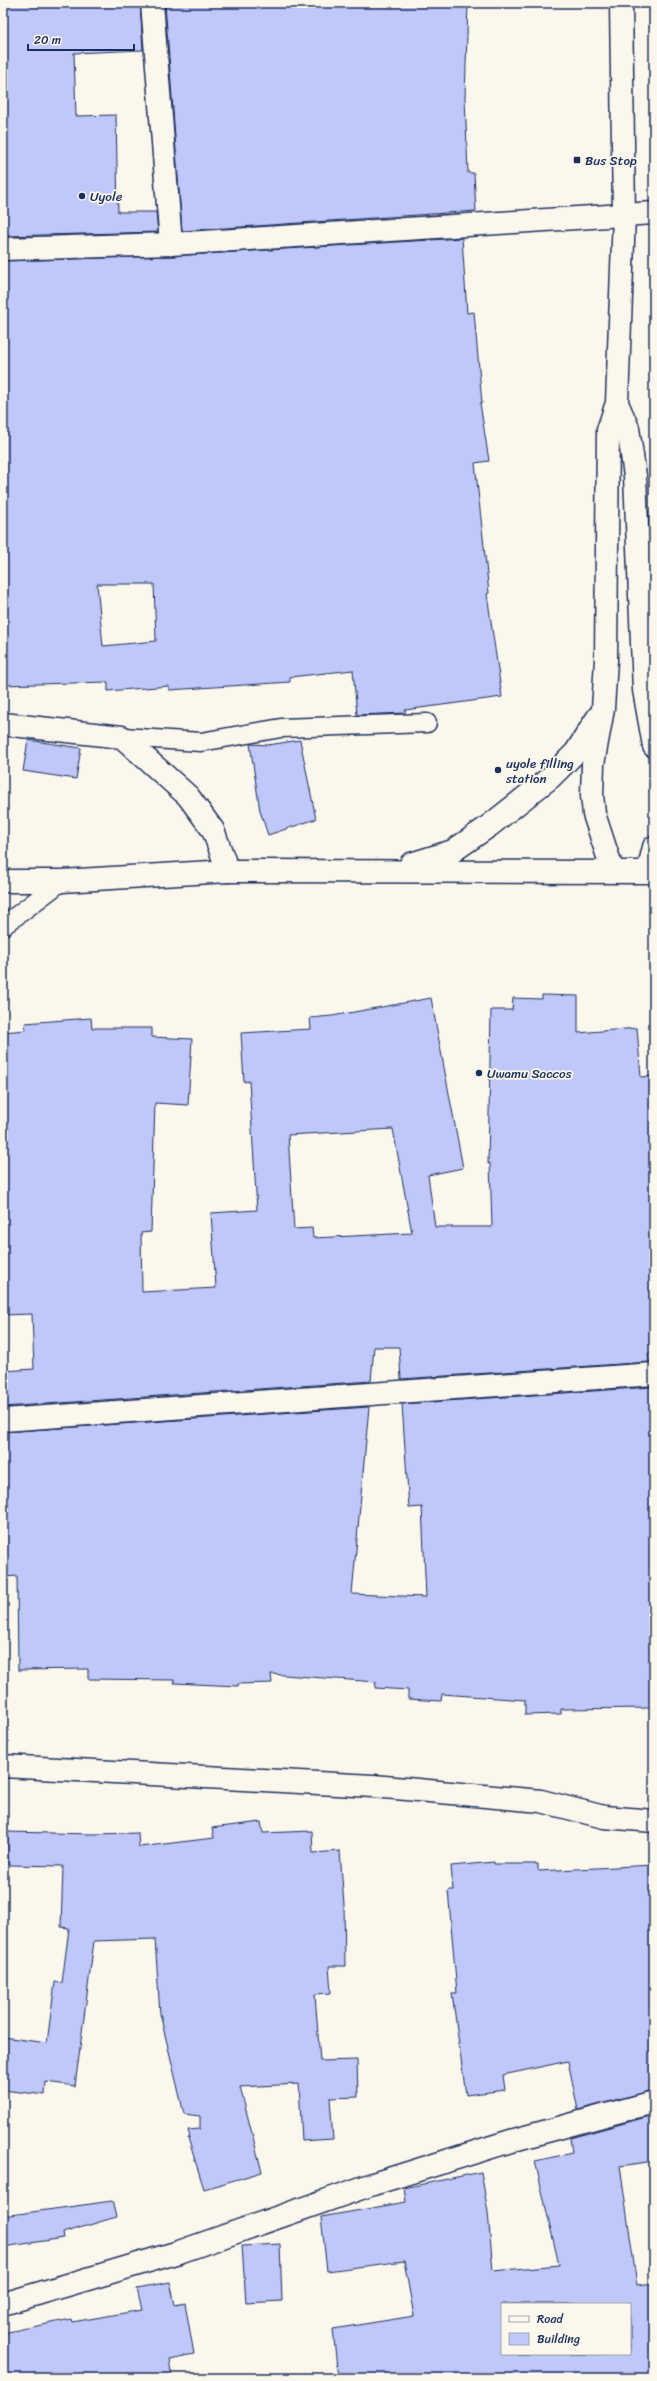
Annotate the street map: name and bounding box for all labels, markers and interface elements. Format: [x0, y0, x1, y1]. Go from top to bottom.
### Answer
scale bar [28, 26, 134, 52]
text: 20 m [34, 29, 61, 51]
place label: Bus Stop [585, 149, 637, 172]
marker: Bus Stop [572, 155, 582, 165]
place label: Uyole [90, 185, 123, 208]
marker: Uyole [77, 191, 87, 201]
place label: uyole filling station [505, 752, 574, 790]
marker: uyole filling station [493, 765, 503, 775]
place label: Uwamu Saccos [487, 1062, 572, 1085]
marker: Uwamu Saccos [474, 1068, 484, 1078]
legend [501, 2303, 631, 2355]
text: Road [537, 2308, 564, 2330]
text: Building [537, 2328, 580, 2350]

